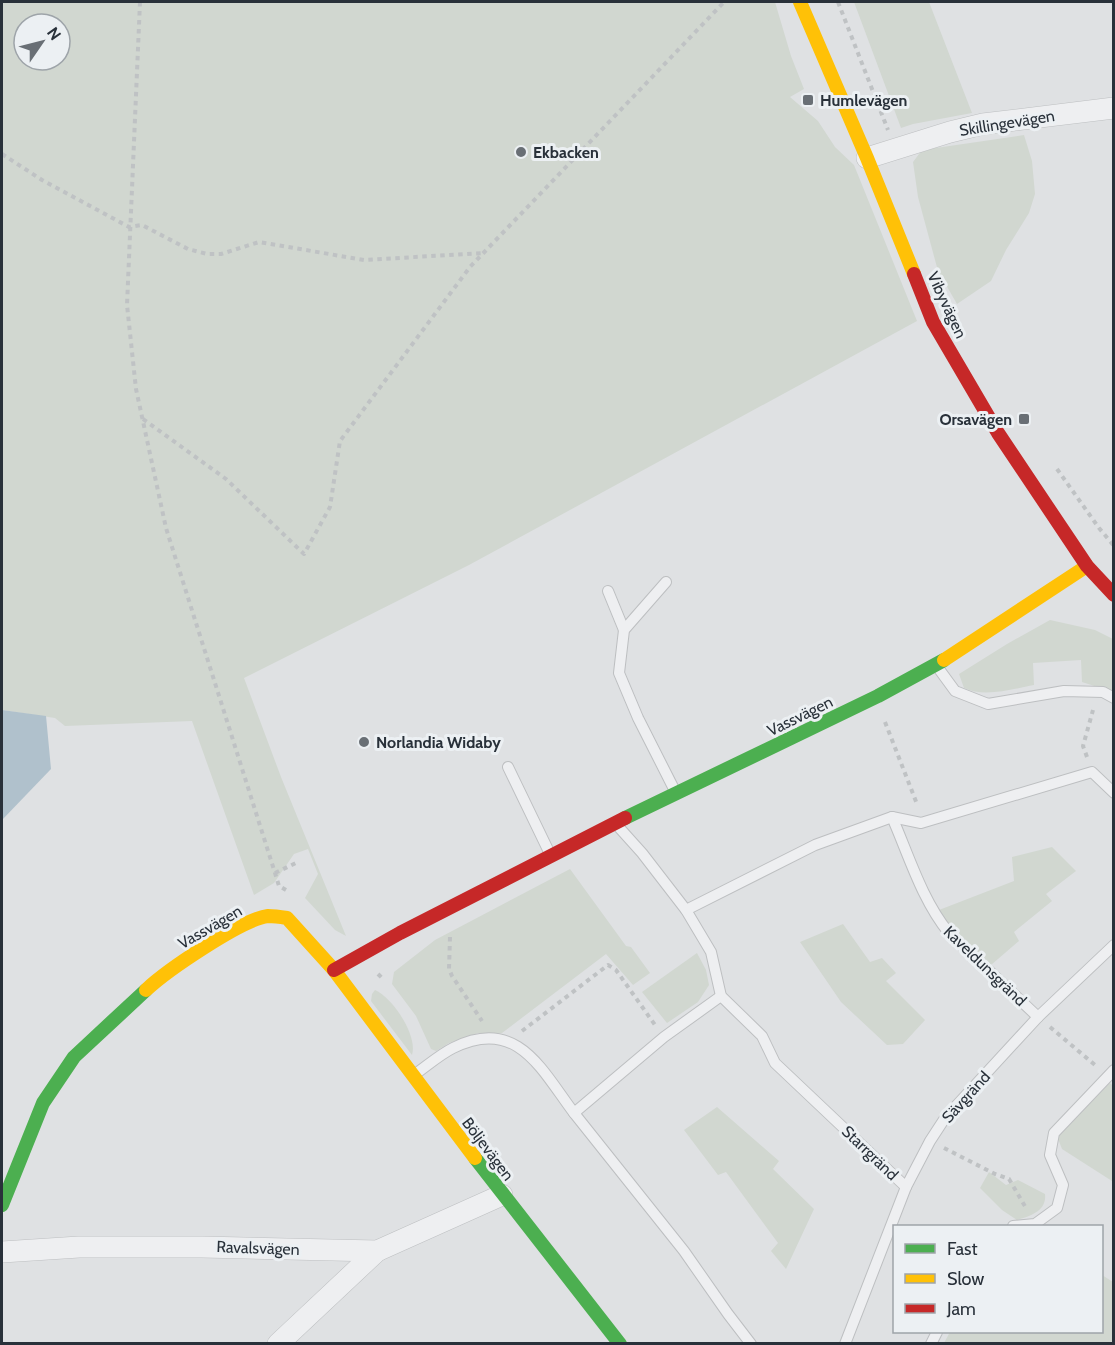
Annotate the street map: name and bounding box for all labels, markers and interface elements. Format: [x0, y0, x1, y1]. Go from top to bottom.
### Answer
north arrow [12, 12, 72, 72]
text: N [43, 24, 65, 44]
place label: Humlevägen [820, 91, 907, 110]
marker: Humlevägen [801, 93, 815, 107]
street label: Skillingevägen [958, 106, 1056, 140]
place label: Ekbacken [533, 143, 599, 162]
marker: Ekbacken [514, 145, 528, 159]
street label: Vibyvägen [923, 269, 971, 341]
place label: Orsavägen [939, 410, 1012, 429]
marker: Orsavägen [1017, 412, 1031, 426]
street label: Vassvägen [764, 692, 836, 740]
place label: Norlandia Widaby [376, 733, 501, 752]
marker: Norlandia Widaby [357, 735, 371, 749]
street label: Vassvägen [175, 901, 245, 953]
street label: Kaveldunsgränd [940, 922, 1030, 1010]
street label: Sävgränd [938, 1067, 994, 1127]
street label: Böljevägen [458, 1114, 518, 1184]
street label: Starrgränd [838, 1122, 902, 1184]
legend [893, 1225, 1103, 1333]
street label: Ravalsvägen [216, 1237, 300, 1259]
text: Fast [947, 1238, 978, 1260]
text: Slow [947, 1268, 984, 1290]
text: Jam [946, 1298, 976, 1320]

